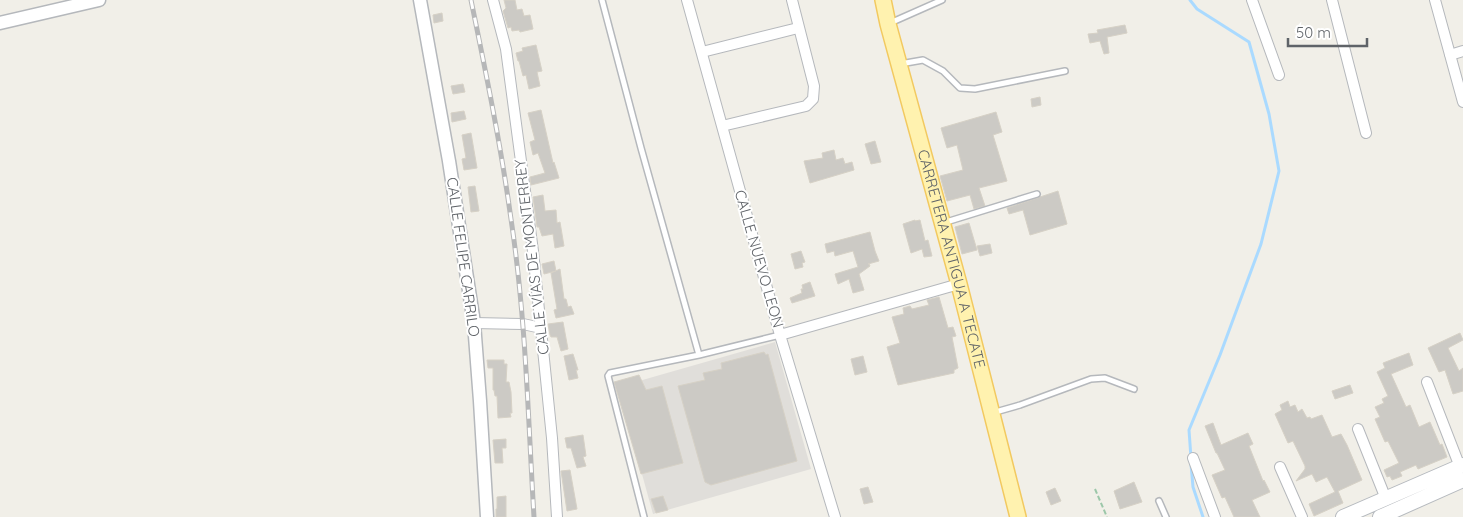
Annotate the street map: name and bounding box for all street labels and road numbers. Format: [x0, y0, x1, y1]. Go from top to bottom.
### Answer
street label: CARRETERA ANTIGUA A TECATE [914, 147, 990, 370]
street label: CALLE VÍAS DE MONTERREY [510, 158, 553, 356]
street label: CALLE FELIPE CARRILO [443, 176, 484, 338]
street label: CALLE NUEVO LEON [731, 188, 788, 330]

